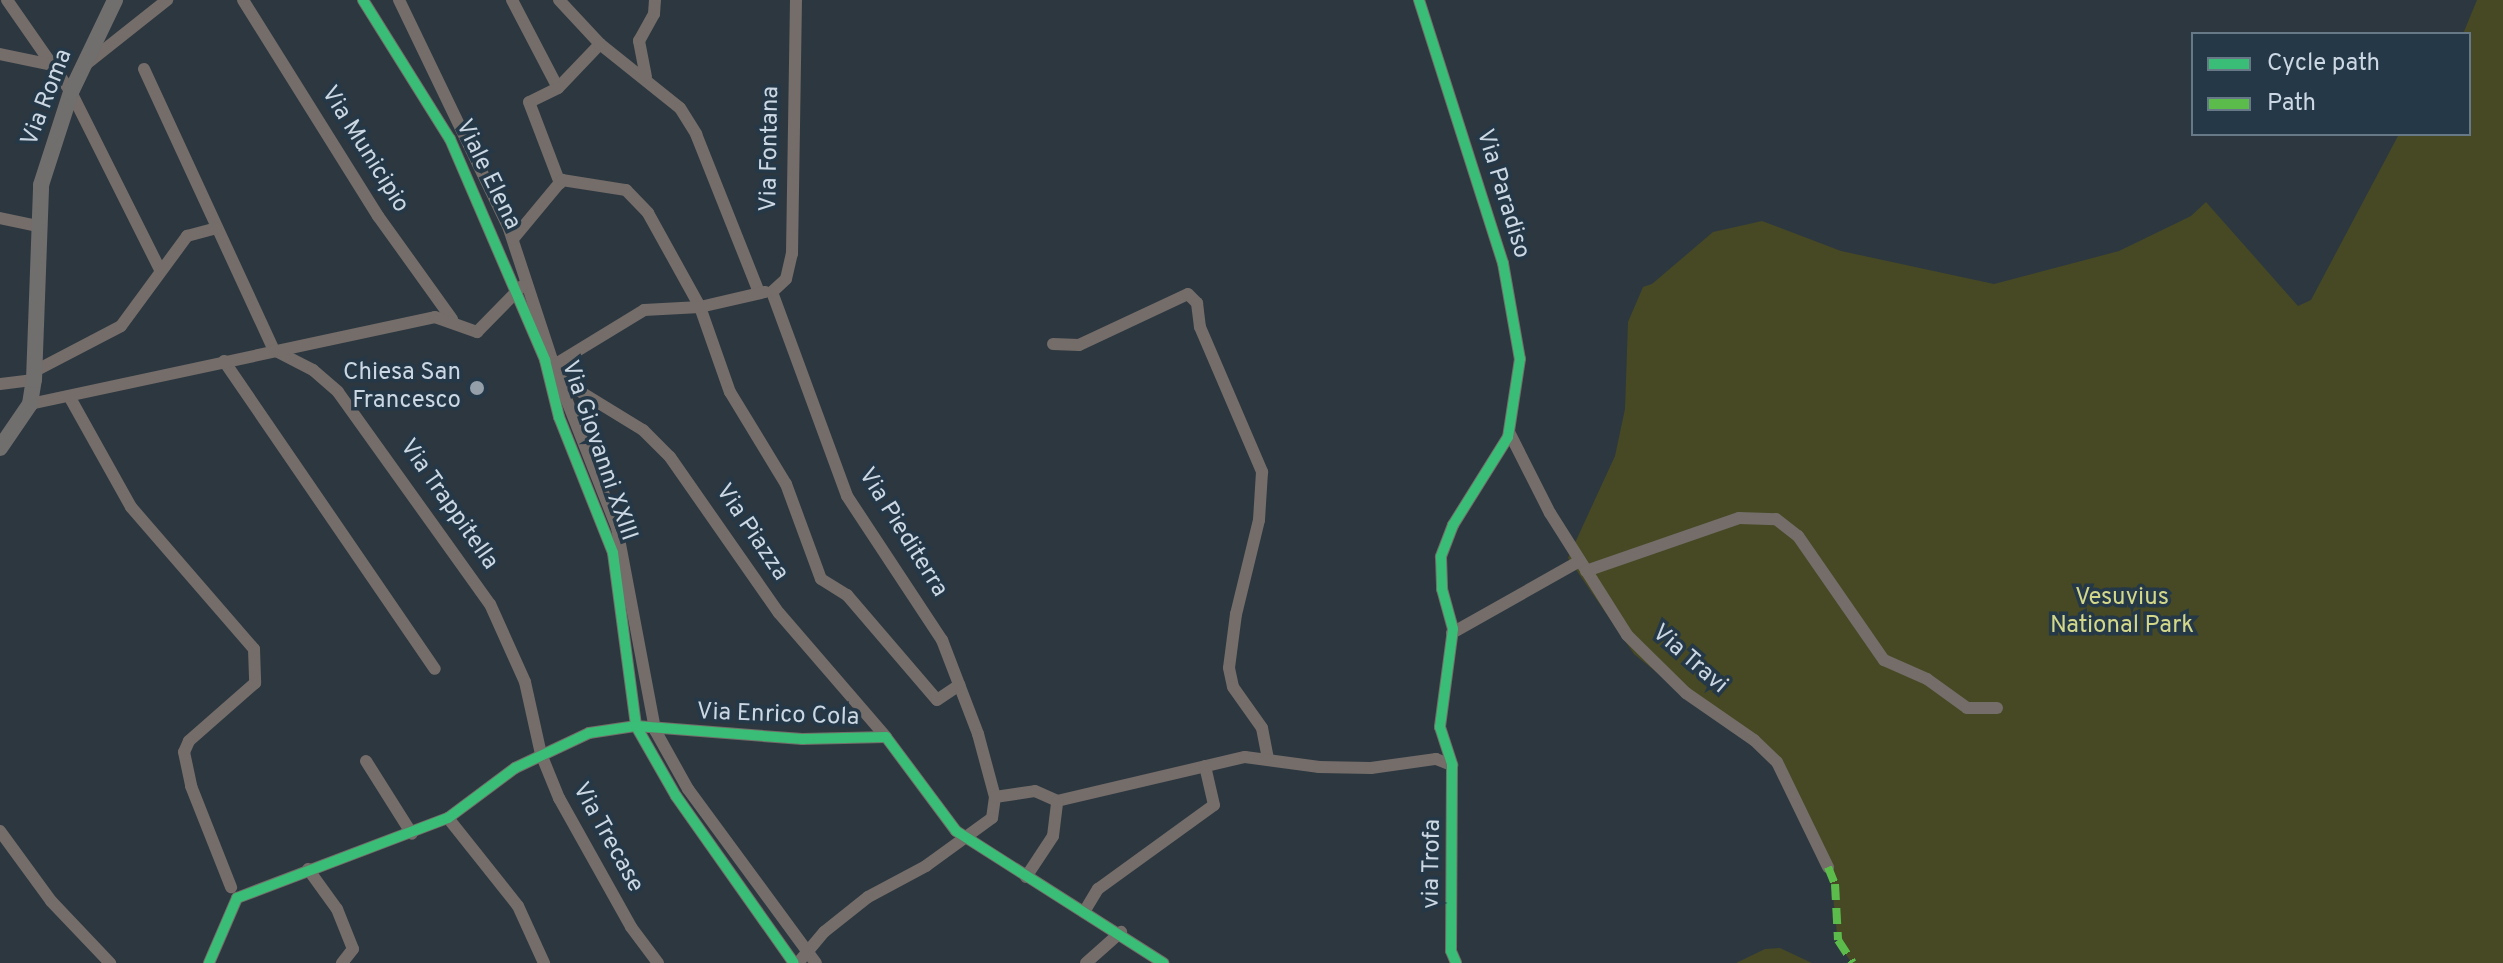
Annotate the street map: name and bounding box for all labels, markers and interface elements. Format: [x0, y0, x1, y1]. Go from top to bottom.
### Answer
legend [2191, 32, 2471, 136]
street label: Via Roma [16, 45, 80, 151]
text: Cycle path [2267, 49, 2380, 79]
street label: Via Municipio [314, 81, 414, 219]
street label: Via Fontana [756, 86, 786, 212]
text: Path [2267, 89, 2316, 119]
street label: Viale Elena [448, 115, 526, 235]
street label: Via Paradiso [1469, 126, 1535, 262]
street label: Via Giovanni XXIII [554, 357, 642, 545]
place label: Chiesa San Francesco [343, 360, 461, 416]
marker: Chiesa San Francesco [468, 379, 486, 397]
street label: Via Trappitella [392, 434, 504, 576]
street label: Via Piediterra [851, 463, 953, 603]
street label: Via Piazza [708, 479, 794, 587]
park label: Vesuvius National Park [2050, 585, 2194, 641]
street label: Via Travi [1645, 619, 1733, 701]
street label: Via Enrico Cola [696, 699, 860, 733]
street label: Via Trecase [565, 778, 649, 898]
street label: via Trofa [1418, 818, 1448, 910]

